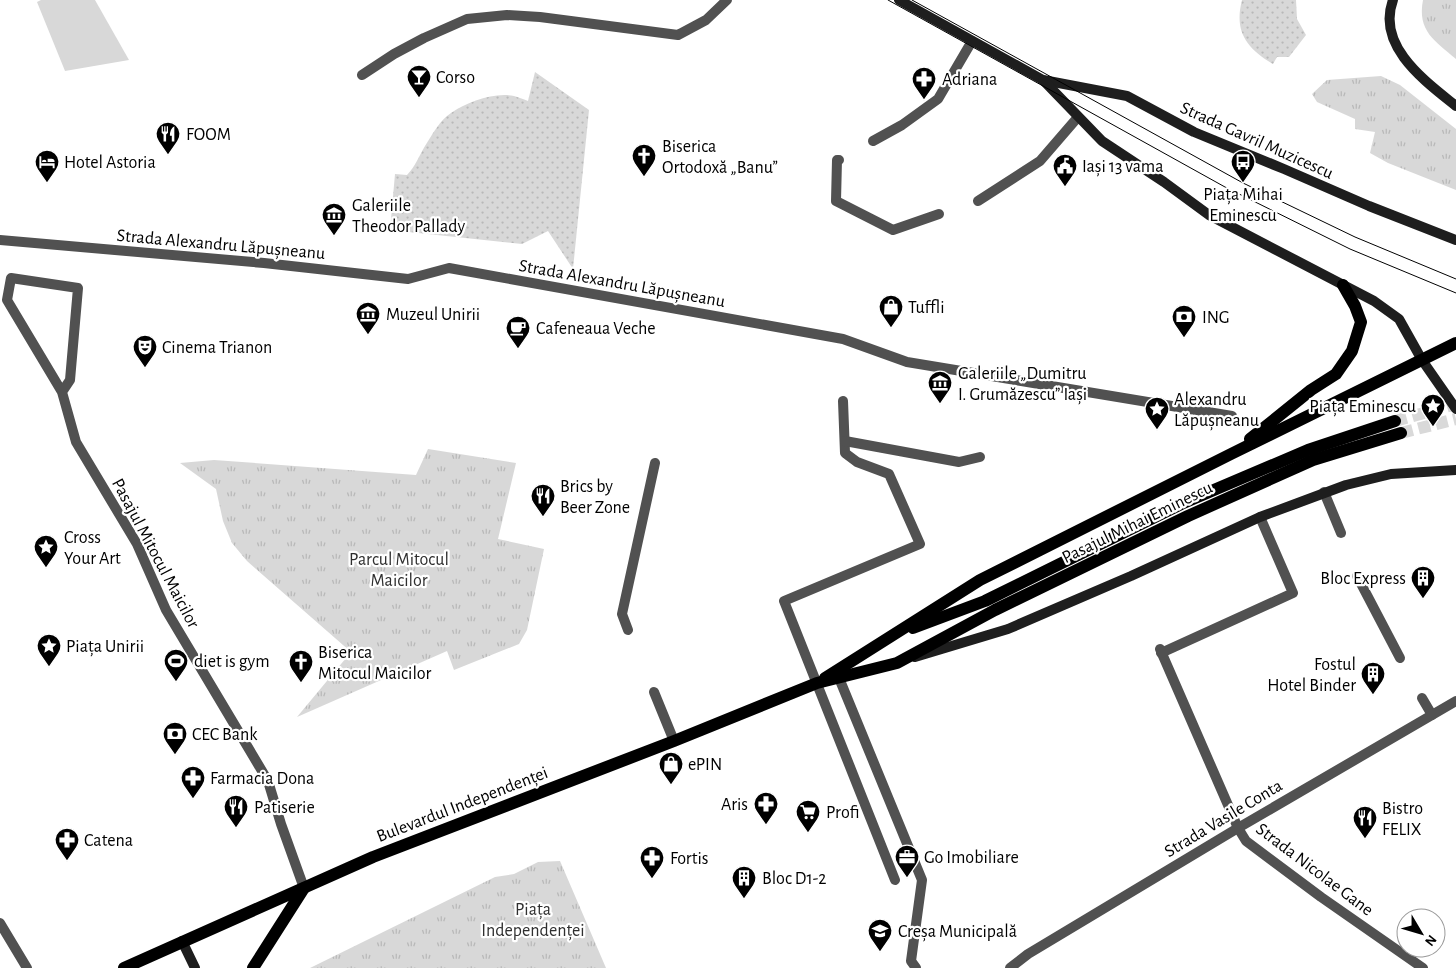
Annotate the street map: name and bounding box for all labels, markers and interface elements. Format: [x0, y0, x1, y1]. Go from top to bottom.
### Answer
bar icon: Corso [406, 64, 432, 98]
pharmacy icon: Adriana [911, 66, 937, 100]
place label: Corso [436, 69, 475, 87]
place label: Adriana [942, 71, 997, 89]
street label: Strada Gavril Muzicescu [1177, 99, 1336, 183]
restaurant icon: FOOM [155, 121, 181, 155]
place label: FOOM [186, 126, 231, 144]
place label: Biserica Ortodoxă „Banu” [662, 138, 778, 177]
church icon: Biserica Ortodoxă „Banu” [631, 143, 657, 177]
hotel icon: Hotel Astoria [34, 149, 60, 183]
bus stop icon: Piața Mihai Eminescu [1230, 149, 1256, 183]
public building icon: Iași 13 vama [1052, 153, 1078, 187]
place label: Hotel Astoria [64, 154, 156, 172]
place label: Iași 13 vama [1082, 158, 1164, 177]
place label: Piața Mihai Eminescu [1203, 186, 1283, 225]
place label: Galeriile Theodor Pallady [352, 197, 466, 236]
museum icon: Galeriile Theodor Pallady [321, 202, 347, 236]
street label: Strada Alexandru Lăpușneanu [116, 227, 326, 264]
street label: Strada Alexandru Lăpușneanu [517, 257, 726, 312]
shop icon: Tuffli [878, 294, 904, 328]
place label: Tuffli [908, 299, 945, 317]
museum icon: Muzeul Unirii [355, 301, 381, 335]
bank icon: ING [1171, 304, 1197, 338]
place label: Muzeul Unirii [386, 306, 480, 324]
place label: ING [1202, 309, 1230, 327]
cafe icon: Cafeneaua Veche [505, 315, 531, 349]
place label: Cafeneaua Veche [536, 320, 656, 338]
theatre icon: Cinema Trianon [132, 334, 158, 368]
place label: Cinema Trianon [162, 339, 272, 357]
place label: Galeriile „Dumitru I. Grumăzescu” Iași [958, 365, 1087, 405]
museum icon: Galeriile „Dumitru I. Grumăzescu” Iași [927, 370, 953, 404]
place label: Alexandru Lăpușneanu [1174, 391, 1259, 431]
place icon: Piața Eminescu [1420, 393, 1446, 427]
place icon: Alexandru Lăpușneanu [1144, 396, 1170, 430]
place label: Piața Eminescu [1309, 398, 1416, 417]
street label: Pasajul Mitocul Maicilor [108, 476, 202, 632]
place label: Brics by Beer Zone [560, 478, 630, 517]
street label: Pasajul Mihai Eminescu [1059, 479, 1215, 567]
restaurant icon: Brics by Beer Zone [530, 483, 556, 517]
place label: Cross Your Art [64, 529, 121, 568]
place icon: Cross Your Art [33, 534, 59, 568]
park label: Parcul Mitocul Maicilor [349, 551, 449, 590]
building icon: Bloc Express [1410, 565, 1436, 599]
place label: Bloc Express [1320, 570, 1406, 588]
place icon: Piața Unirii [36, 633, 62, 667]
place label: Piața Unirii [66, 638, 144, 657]
place label: Biserica Mitocul Maicilor [318, 644, 431, 683]
sports icon: diet is gym [163, 648, 189, 682]
church icon: Biserica Mitocul Maicilor [288, 649, 314, 683]
place label: diet is gym [194, 653, 270, 671]
place label: Fostul Hotel Binder [1267, 656, 1356, 695]
building icon: Fostul Hotel Binder [1360, 661, 1386, 695]
bank icon: CEC Bank [162, 721, 188, 755]
place label: CEC Bank [192, 726, 258, 744]
shop icon: ePIN [658, 751, 684, 785]
place label: ePIN [688, 756, 722, 774]
street label: Bulevardul Independenței [374, 764, 551, 847]
pharmacy icon: Farmacia Dona [180, 765, 206, 799]
place label: Farmacia Dona [210, 770, 314, 788]
street label: Strada Vasile Conta [1161, 777, 1286, 861]
pharmacy icon: Aris [753, 791, 779, 825]
restaurant icon: Patiserie [223, 794, 249, 828]
place label: Aris [721, 796, 748, 814]
place label: Patiserie [254, 799, 315, 817]
supermarket icon: Profi [795, 799, 821, 833]
place label: Bistro FELIX [1382, 800, 1423, 839]
place label: Profi [826, 804, 859, 822]
restaurant icon: Bistro FELIX [1352, 805, 1378, 839]
street label: Strada Nicolae Gane [1252, 820, 1376, 920]
pharmacy icon: Catena [54, 827, 80, 861]
place label: Catena [84, 832, 133, 850]
office icon: Go Imobiliare [894, 844, 920, 878]
pharmacy icon: Fortis [639, 845, 665, 879]
place label: Go Imobiliare [924, 849, 1019, 867]
place label: Fortis [670, 850, 708, 868]
building icon: Bloc D1-2 [731, 865, 757, 899]
place label: Bloc D1-2 [762, 870, 826, 888]
park label: Piața Independenței [481, 901, 585, 941]
north arrow [1396, 908, 1446, 958]
school or university icon: Creșa Municipală [867, 918, 893, 952]
place label: Creșa Municipală [898, 923, 1017, 942]
text: N [1422, 932, 1439, 949]

